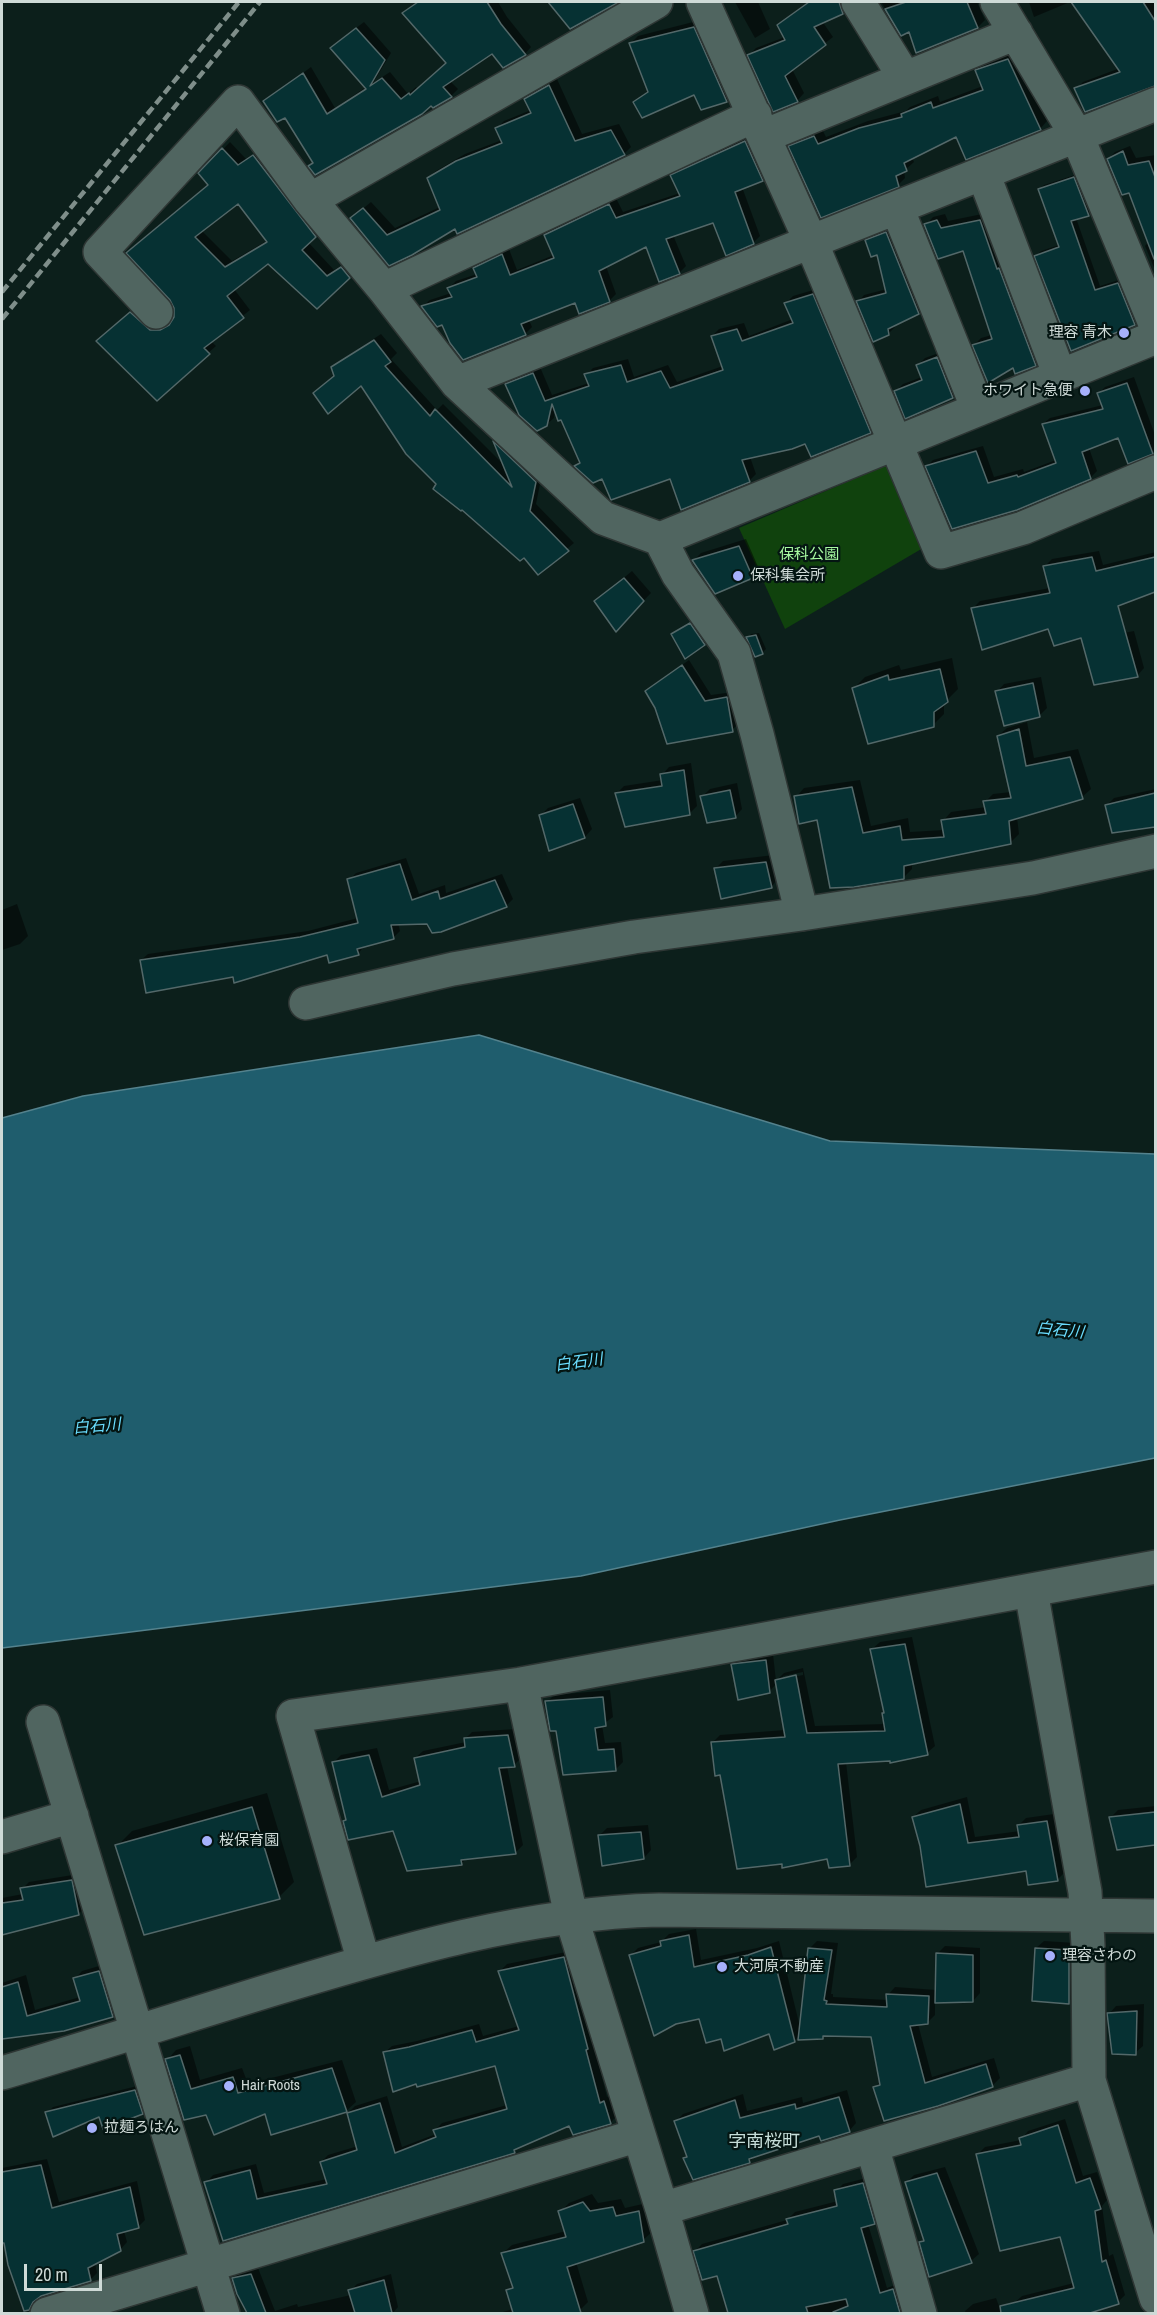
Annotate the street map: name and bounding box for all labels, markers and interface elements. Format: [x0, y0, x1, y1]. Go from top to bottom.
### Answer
place label: 理容 青木 [1049, 324, 1112, 342]
marker: 理容 青木 [1117, 326, 1131, 340]
place label: ホワイト急便 [983, 382, 1073, 400]
marker: ホワイト急便 [1078, 384, 1092, 398]
park label: 保科公園 [779, 546, 839, 564]
place label: 保科集会所 [750, 567, 825, 585]
marker: 保科集会所 [731, 569, 745, 583]
water label: 白石川 [1035, 1319, 1085, 1343]
water label: 白石川 [554, 1350, 604, 1376]
water label: 白石川 [72, 1415, 122, 1439]
place label: 桜保育園 [219, 1832, 279, 1850]
marker: 桜保育園 [200, 1834, 214, 1848]
place label: 理容さわの [1062, 1947, 1137, 1965]
marker: 理容さわの [1043, 1949, 1057, 1963]
place label: 大河原不動産 [734, 1958, 824, 1976]
marker: 大河原不動産 [715, 1960, 729, 1974]
place label: Hair Roots [241, 2077, 300, 2095]
marker: Hair Roots [222, 2079, 236, 2093]
place label: 拉麺ろはん [104, 2119, 179, 2137]
marker: 拉麺ろはん [85, 2121, 99, 2135]
district label: 字南桜町 [728, 2131, 800, 2153]
scale bar [27, 2252, 105, 2290]
text: 20 m [35, 2262, 68, 2287]

